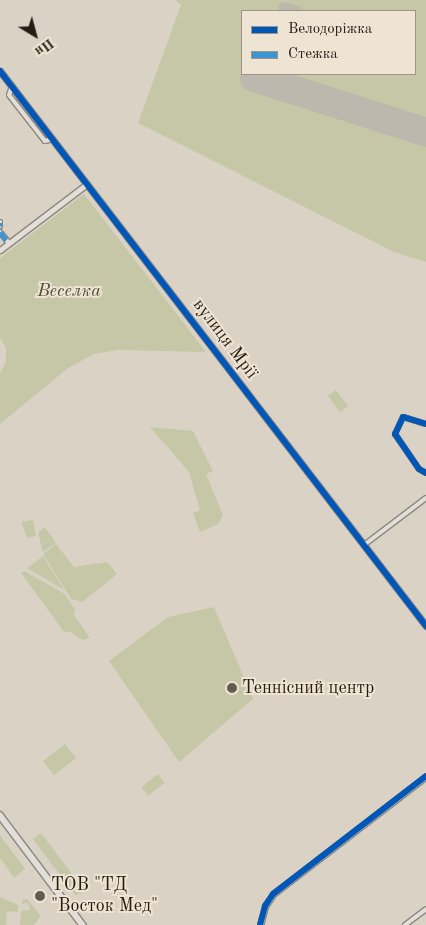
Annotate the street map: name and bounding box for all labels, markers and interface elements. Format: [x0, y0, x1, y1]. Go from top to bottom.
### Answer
north arrow [10, 10, 60, 60]
legend [241, 10, 416, 75]
text: Велодоріжка [288, 22, 372, 37]
text: Пн [32, 36, 56, 58]
text: Стежка [288, 47, 338, 62]
park label: Веселка [37, 280, 101, 302]
street label: вулиця Мрії [188, 295, 262, 383]
place label: Теннісний центр [242, 677, 374, 699]
marker: Теннісний центр [226, 682, 238, 694]
place label: ТОВ "ТД "Восток Мед" [51, 875, 158, 918]
marker: ТОВ "ТД "Восток Мед" [33, 889, 47, 903]

